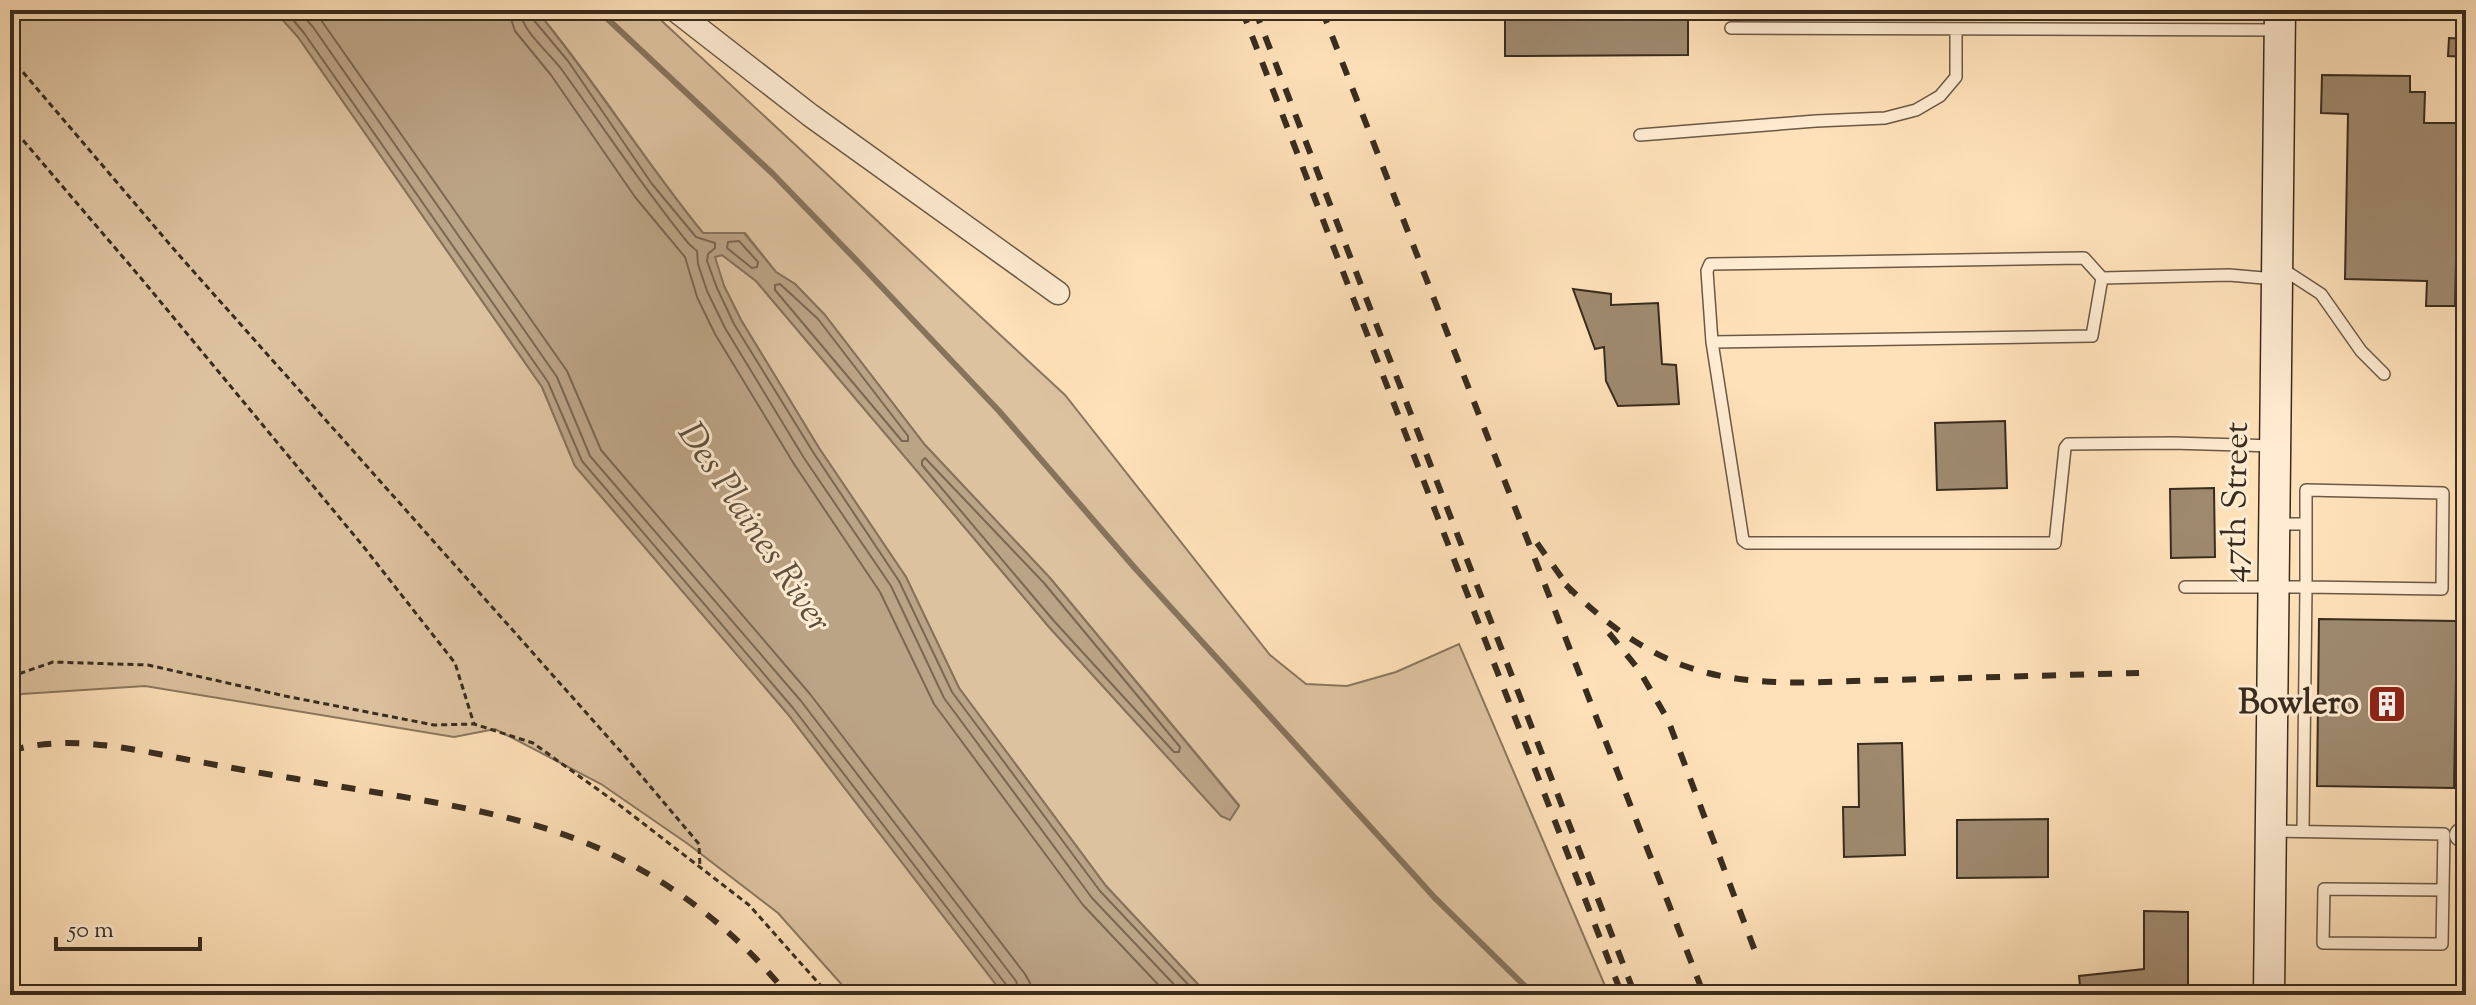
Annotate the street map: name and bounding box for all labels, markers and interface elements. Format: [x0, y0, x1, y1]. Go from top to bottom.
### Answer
water label: Des Plaines River [663, 412, 843, 644]
street label: 47th Street [2211, 421, 2263, 583]
place label: Bowlero [2238, 680, 2359, 729]
building icon: Bowlero [2366, 683, 2408, 725]
scale bar [56, 901, 200, 951]
text: 50 m [66, 914, 114, 948]

